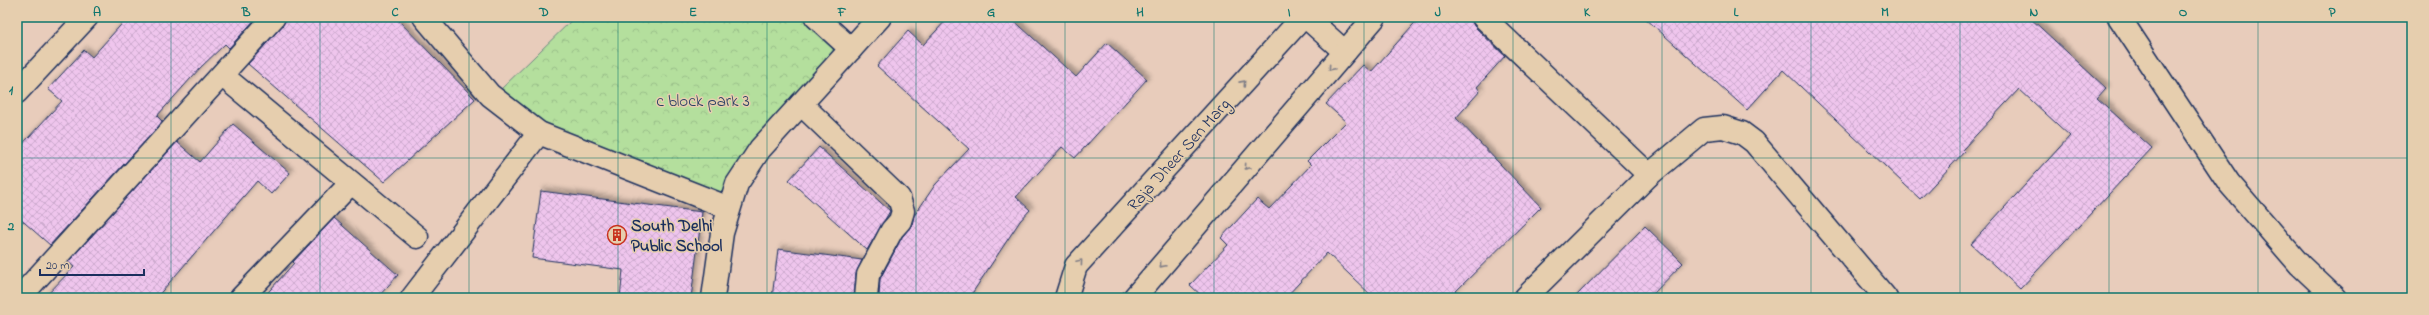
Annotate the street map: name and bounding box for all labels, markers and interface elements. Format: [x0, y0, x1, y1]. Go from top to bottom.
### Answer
text: A [93, 3, 101, 22]
text: B [241, 3, 251, 22]
text: C [391, 3, 399, 22]
text: D [538, 3, 549, 22]
text: E [689, 3, 697, 22]
text: F [837, 3, 847, 22]
text: G [987, 3, 995, 22]
text: H [1136, 3, 1144, 22]
text: I [1287, 3, 1291, 22]
text: J [1435, 3, 1441, 22]
text: K [1584, 3, 1591, 22]
text: L [1734, 3, 1740, 22]
text: M [1881, 3, 1889, 22]
text: N [2030, 3, 2039, 22]
text: O [2179, 3, 2188, 22]
text: P [2329, 3, 2336, 22]
one-way arrow [1329, 63, 1336, 71]
one-way arrow [1238, 80, 1245, 88]
text: 1 [9, 81, 14, 100]
park label: c block park 3 [656, 89, 750, 114]
street label: Raja Dheer Sen Marg [1122, 93, 1238, 218]
one-way arrow [1244, 162, 1251, 169]
place label: South Delhi Public School [631, 214, 722, 259]
text: 2 [7, 217, 15, 236]
building icon: South Delhi Public School [606, 224, 628, 246]
scale bar [40, 251, 144, 277]
text: 20 m [46, 257, 69, 275]
one-way arrow [1075, 259, 1082, 267]
one-way arrow [1160, 261, 1167, 268]

